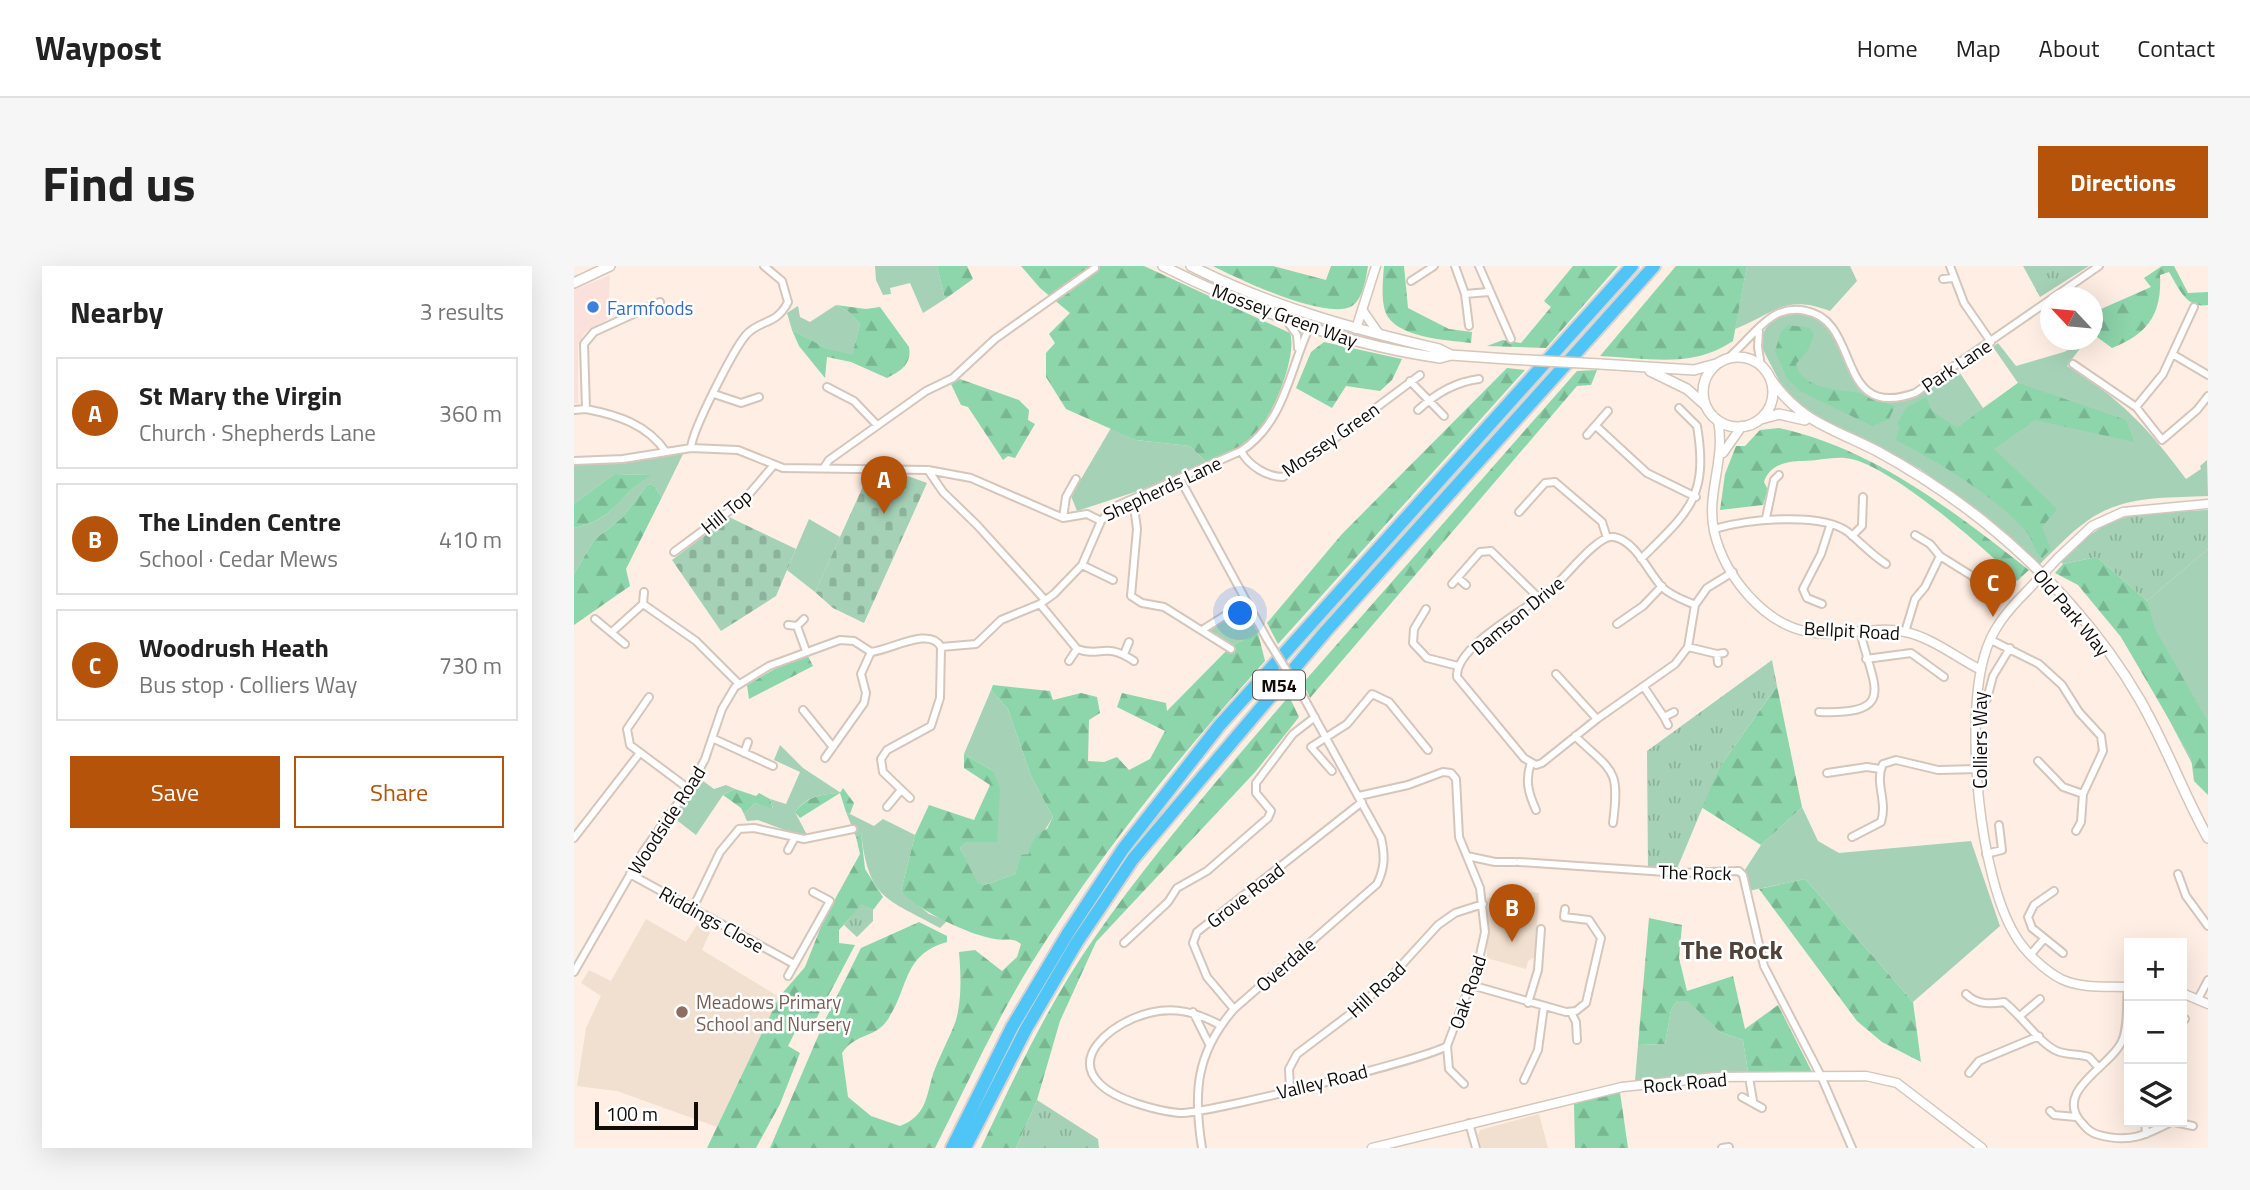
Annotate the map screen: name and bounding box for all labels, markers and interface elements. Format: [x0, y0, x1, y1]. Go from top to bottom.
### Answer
text: Waypost [35, 23, 161, 73]
text: Home [1857, 30, 1918, 66]
text: Map [1956, 30, 2001, 66]
text: About [2039, 30, 2099, 66]
text: Contact [2137, 30, 2215, 66]
text: Find us [42, 145, 196, 220]
button: Directions [2038, 146, 2208, 218]
street label: Mossey Green Way [1208, 275, 1362, 355]
north arrow [2040, 287, 2103, 350]
text: Nearby [70, 289, 163, 335]
place label: Farmfoods [607, 293, 694, 322]
text: 3 results [420, 294, 504, 329]
marker: Farmfoods [585, 299, 601, 315]
street label: Park Lane [1915, 331, 1997, 399]
text: St Mary the Virgin [139, 376, 342, 415]
street label: Mossey Green [1275, 394, 1385, 484]
text: A [88, 396, 102, 431]
text: 360 m [439, 396, 502, 431]
text: Church · Shepherds Lane [139, 415, 376, 450]
street label: Shepherds Lane [1098, 448, 1226, 528]
pin: A [861, 456, 907, 514]
street label: Hill Top [694, 481, 758, 541]
text: The Linden Centre [139, 502, 341, 541]
text: B [88, 522, 102, 557]
text: 410 m [439, 522, 502, 557]
text: School · Cedar Mews [139, 541, 338, 576]
pin: C [1970, 559, 2016, 617]
street label: Old Park Way [2027, 562, 2117, 662]
street label: Damson Drive [1464, 568, 1570, 662]
your location [1223, 596, 1257, 630]
street label: Bellpit Road [1803, 613, 1901, 647]
text: Woodrush Heath [139, 628, 329, 667]
text: C [89, 648, 101, 683]
text: 730 m [439, 648, 502, 683]
text: Bus stop · Colliers Way [139, 667, 357, 702]
road number: M54 [1253, 670, 1305, 699]
street label: Colliers Way [1965, 691, 1994, 789]
button: Save [70, 756, 280, 828]
button: Share [294, 756, 504, 828]
street label: Woodside Road [620, 760, 712, 880]
street label: Grove Road [1200, 855, 1290, 935]
street label: The Rock [1658, 857, 1732, 887]
street label: Riddings Close [654, 878, 770, 960]
pin: B [1489, 884, 1535, 942]
street label: Overdale [1249, 930, 1321, 998]
district label: The Rock [1681, 930, 1783, 969]
map controls [2124, 938, 2187, 1127]
button: + [2124, 938, 2187, 1001]
street label: Oak Road [1441, 951, 1493, 1033]
street label: Hill Road [1340, 954, 1412, 1024]
place label: Meadows Primary School and Nursery [696, 987, 851, 1038]
button: − [2124, 1001, 2187, 1064]
marker: Meadows Primary School and Nursery [674, 1004, 690, 1020]
street label: Valley Road [1273, 1056, 1371, 1106]
street label: Rock Road [1642, 1064, 1728, 1100]
button: layers [2124, 1064, 2187, 1127]
scale bar [595, 1099, 698, 1131]
text: 100 m [606, 1099, 658, 1128]

